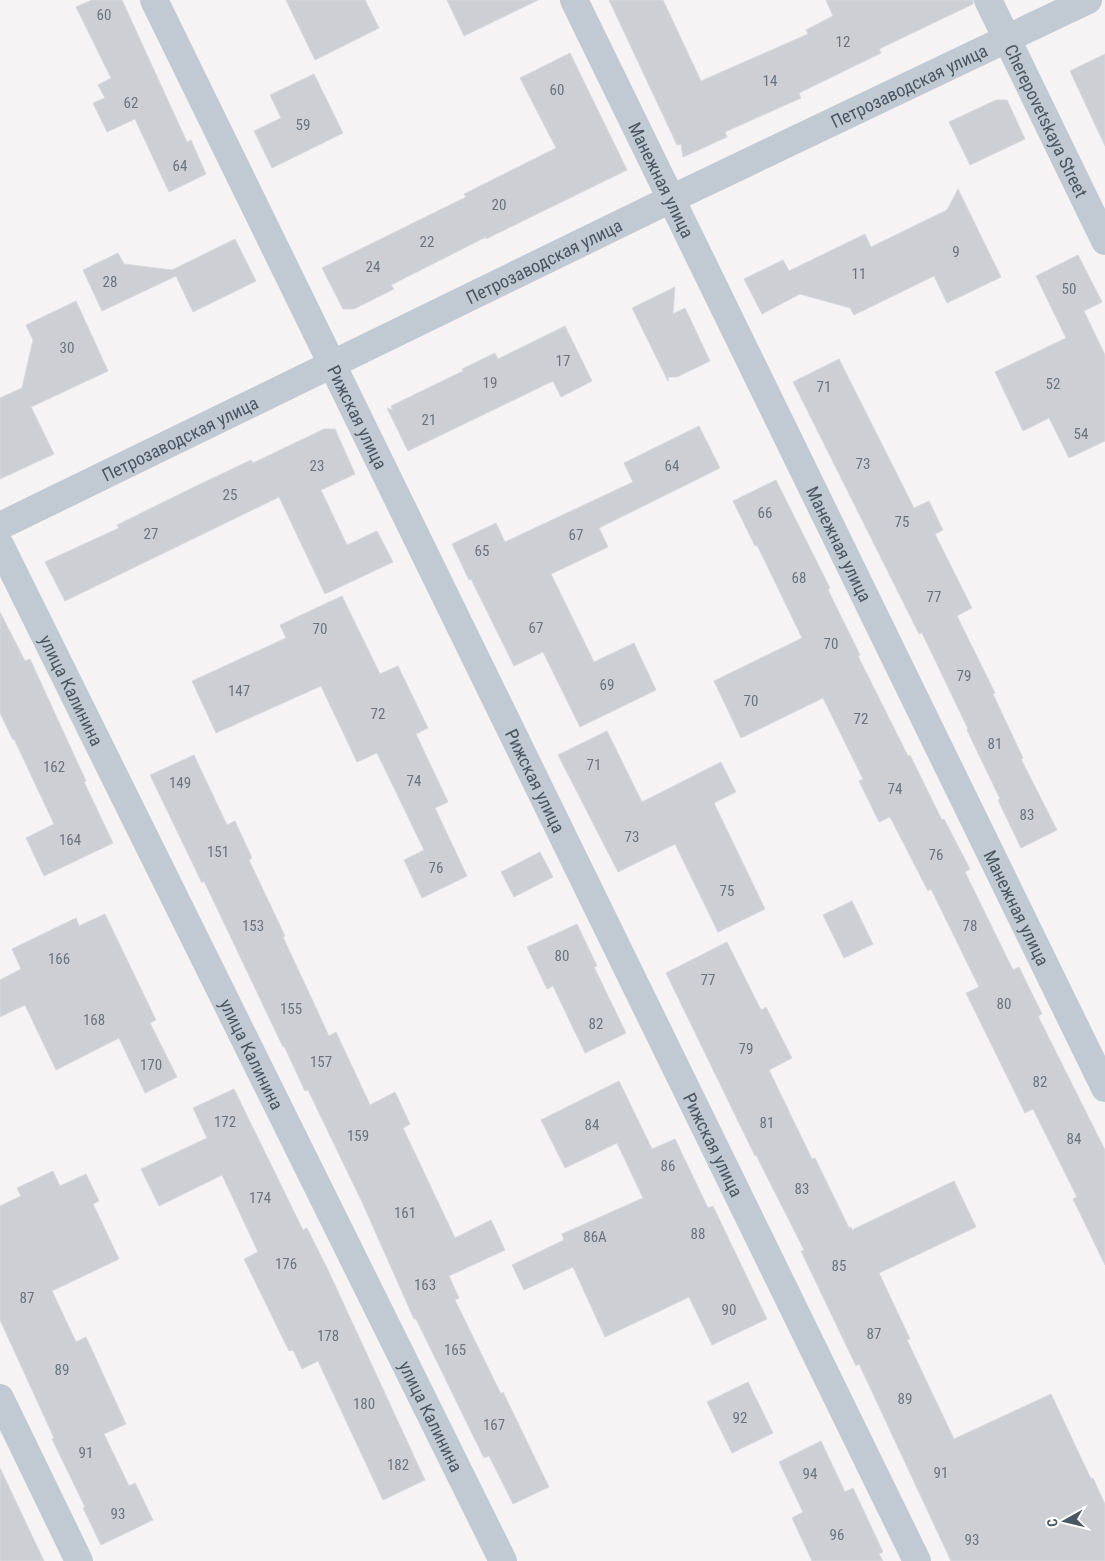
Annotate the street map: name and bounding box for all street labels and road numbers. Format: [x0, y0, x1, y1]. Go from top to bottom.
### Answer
street label: Петрозаводская улица [827, 39, 991, 132]
street label: Cherepovetskaya Street [1001, 41, 1093, 200]
street label: Манежная улица [625, 119, 699, 241]
street label: Петрозаводская улица [462, 214, 625, 308]
street label: Рижская улица [324, 362, 392, 472]
street label: Петрозаводская улица [98, 392, 261, 485]
street label: Манежная улица [802, 482, 876, 605]
street label: улица Калинина [36, 631, 108, 749]
street label: Рижская улица [501, 725, 570, 836]
street label: Манежная улица [980, 846, 1054, 969]
street label: улица Калинина [216, 995, 288, 1113]
street label: Рижская улица [679, 1089, 748, 1200]
street label: улица Калинина [395, 1357, 467, 1475]

